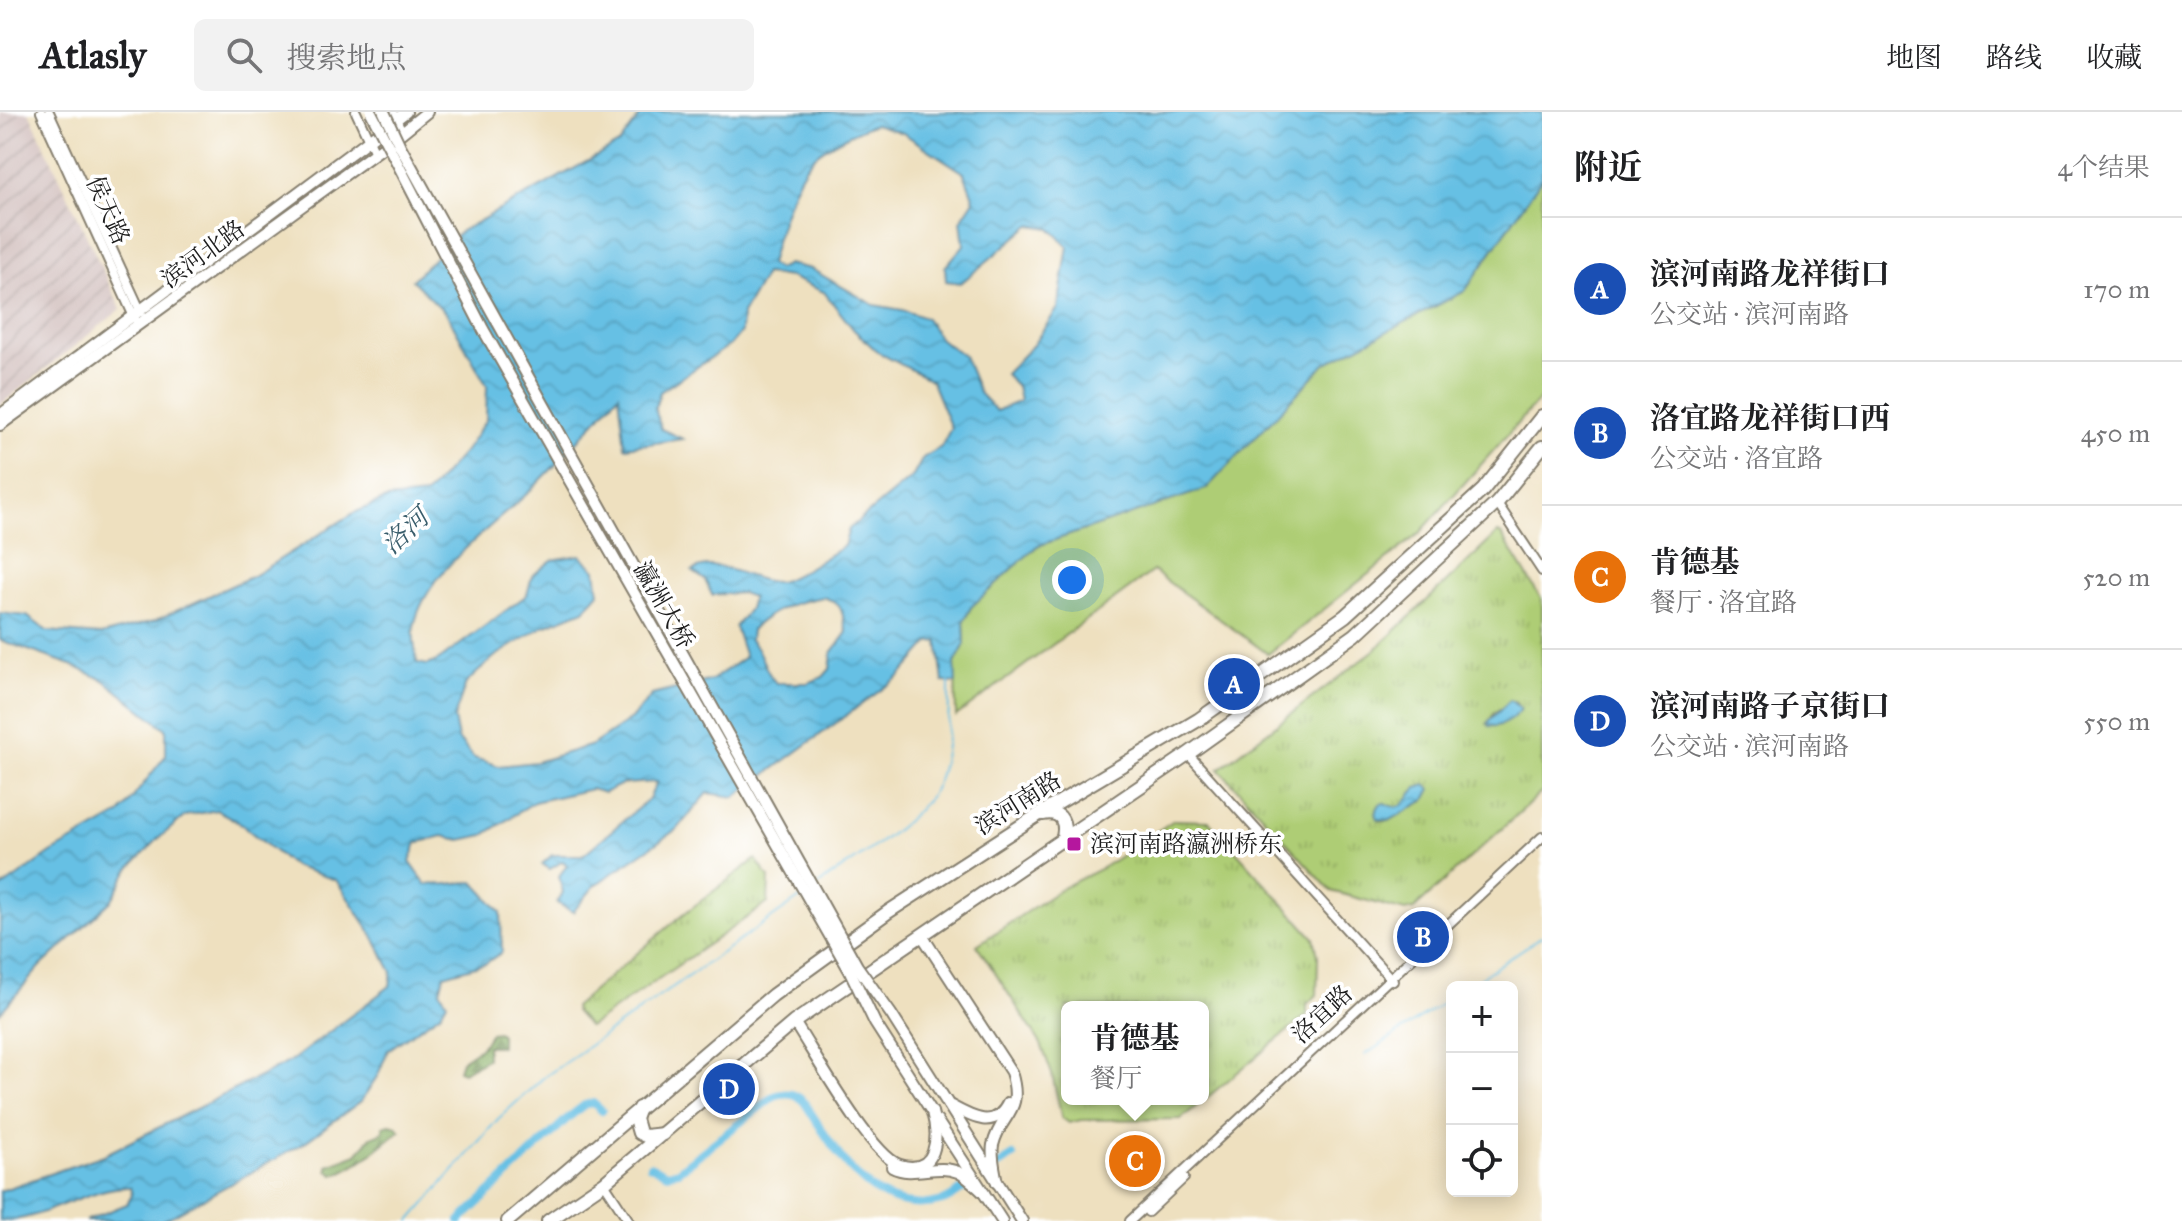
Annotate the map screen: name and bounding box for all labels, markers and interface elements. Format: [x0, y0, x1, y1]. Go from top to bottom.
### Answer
search box [194, 19, 754, 91]
text: Atlasly [40, 32, 146, 78]
icon: search [222, 33, 266, 77]
text: 搜索地点 [286, 40, 406, 76]
text: 地图 [1886, 40, 1942, 75]
text: 路线 [1986, 40, 2042, 75]
text: 收藏 [2086, 40, 2142, 75]
text: 附近 [1574, 147, 1642, 188]
text: 4个结果 [2058, 151, 2150, 183]
street label: 侯天路 [80, 171, 136, 249]
street label: 滨河北路 [155, 214, 251, 294]
text: 滨河南路龙祥街口 [1650, 256, 1890, 292]
text: A [1591, 273, 1609, 305]
text: 170 m [2083, 273, 2150, 305]
text: 公交站 · 滨河南路 [1650, 298, 1849, 330]
text: 洛宜路龙祥街口西 [1650, 400, 1890, 436]
text: B [1591, 417, 1609, 449]
text: 450 m [2081, 417, 2150, 449]
text: 公交站 · 洛宜路 [1650, 442, 1823, 474]
water label: 洛河 [375, 499, 438, 560]
text: 肯德基 [1650, 544, 1740, 580]
street label: 瀛洲大桥 [627, 556, 701, 654]
your location [1052, 560, 1092, 600]
text: C [1591, 561, 1609, 593]
text: 520 m [2083, 561, 2150, 593]
text: 餐厅 · 洛宜路 [1650, 586, 1797, 618]
pin: A [1208, 654, 1260, 714]
text: 滨河南路子京街口 [1650, 688, 1890, 724]
text: D [1590, 705, 1610, 737]
text: 550 m [2083, 705, 2150, 737]
text: 公交站 · 滨河南路 [1650, 730, 1849, 762]
street label: 滨河南路 [969, 765, 1067, 841]
place label: 滨河南路瀛洲桥东 [1090, 829, 1282, 859]
marker: 滨河南路瀛洲桥东 [1065, 835, 1083, 853]
pin: B [1397, 907, 1449, 967]
street label: 洛宜路 [1285, 978, 1359, 1050]
map controls [1446, 981, 1518, 1197]
button: + [1446, 981, 1518, 1053]
popup [1061, 1001, 1209, 1105]
text: 肯德基 [1090, 1020, 1180, 1056]
button: − [1446, 1053, 1518, 1125]
pin: D [703, 1059, 755, 1119]
text: 餐厅 [1090, 1062, 1142, 1094]
button: locate [1446, 1125, 1518, 1197]
pin: C [1109, 1131, 1161, 1191]

